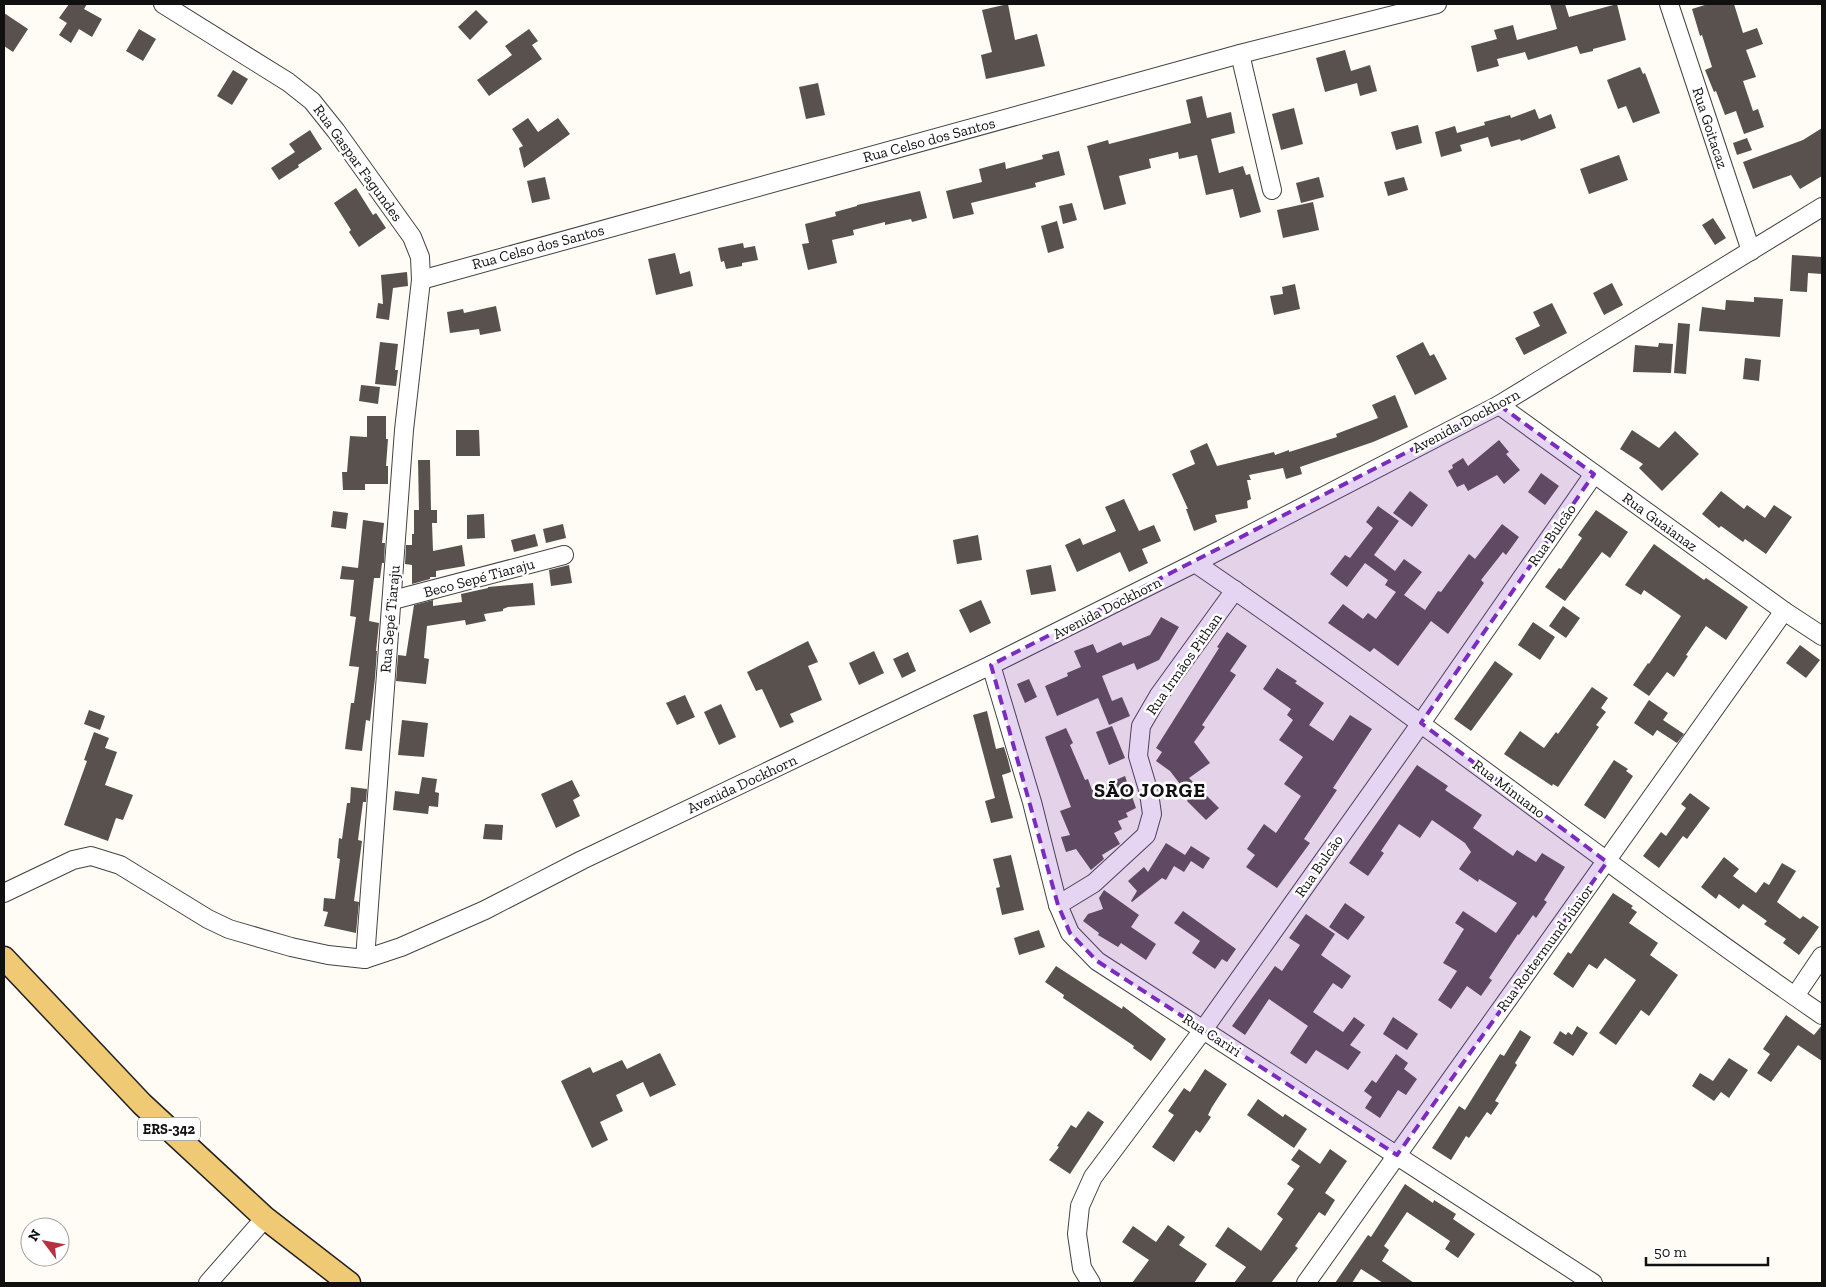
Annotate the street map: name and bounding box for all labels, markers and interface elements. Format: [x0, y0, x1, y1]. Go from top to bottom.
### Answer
street label: Rua Goitacaz [1688, 85, 1732, 171]
street label: Rua Gaspar Fagundes [310, 101, 406, 225]
street label: Rua Celso dos Santos [861, 114, 997, 166]
street label: Rua Celso dos Santos [470, 221, 606, 273]
street label: Avenida Dockhorn [1409, 385, 1523, 457]
street label: Rua Guaianaz [1619, 489, 1701, 555]
street label: Rua Bulcão [1524, 500, 1580, 570]
street label: Beco Sepé Tiaraju [422, 554, 537, 601]
street label: Rua Sepé Tiaraju [376, 564, 404, 674]
street label: Avenida Dockhorn [1050, 573, 1165, 643]
street label: Rua Irmãos Pithan [1142, 609, 1226, 718]
street label: Avenida Dockhorn [684, 751, 800, 817]
street label: Rua Minuano [1469, 756, 1549, 822]
district label: SÃO JORGE [1094, 778, 1206, 802]
street label: Rua Bulcão [1291, 831, 1347, 901]
street label: Rua Rottermund Júnior [1493, 881, 1597, 1015]
street label: Rua Cariri [1179, 1009, 1245, 1061]
road number: ERS-342 [138, 1118, 200, 1140]
north arrow [20, 1217, 70, 1267]
text: N [24, 1226, 45, 1244]
scale bar [1646, 1234, 1768, 1266]
text: 50 m [1654, 1243, 1687, 1261]

